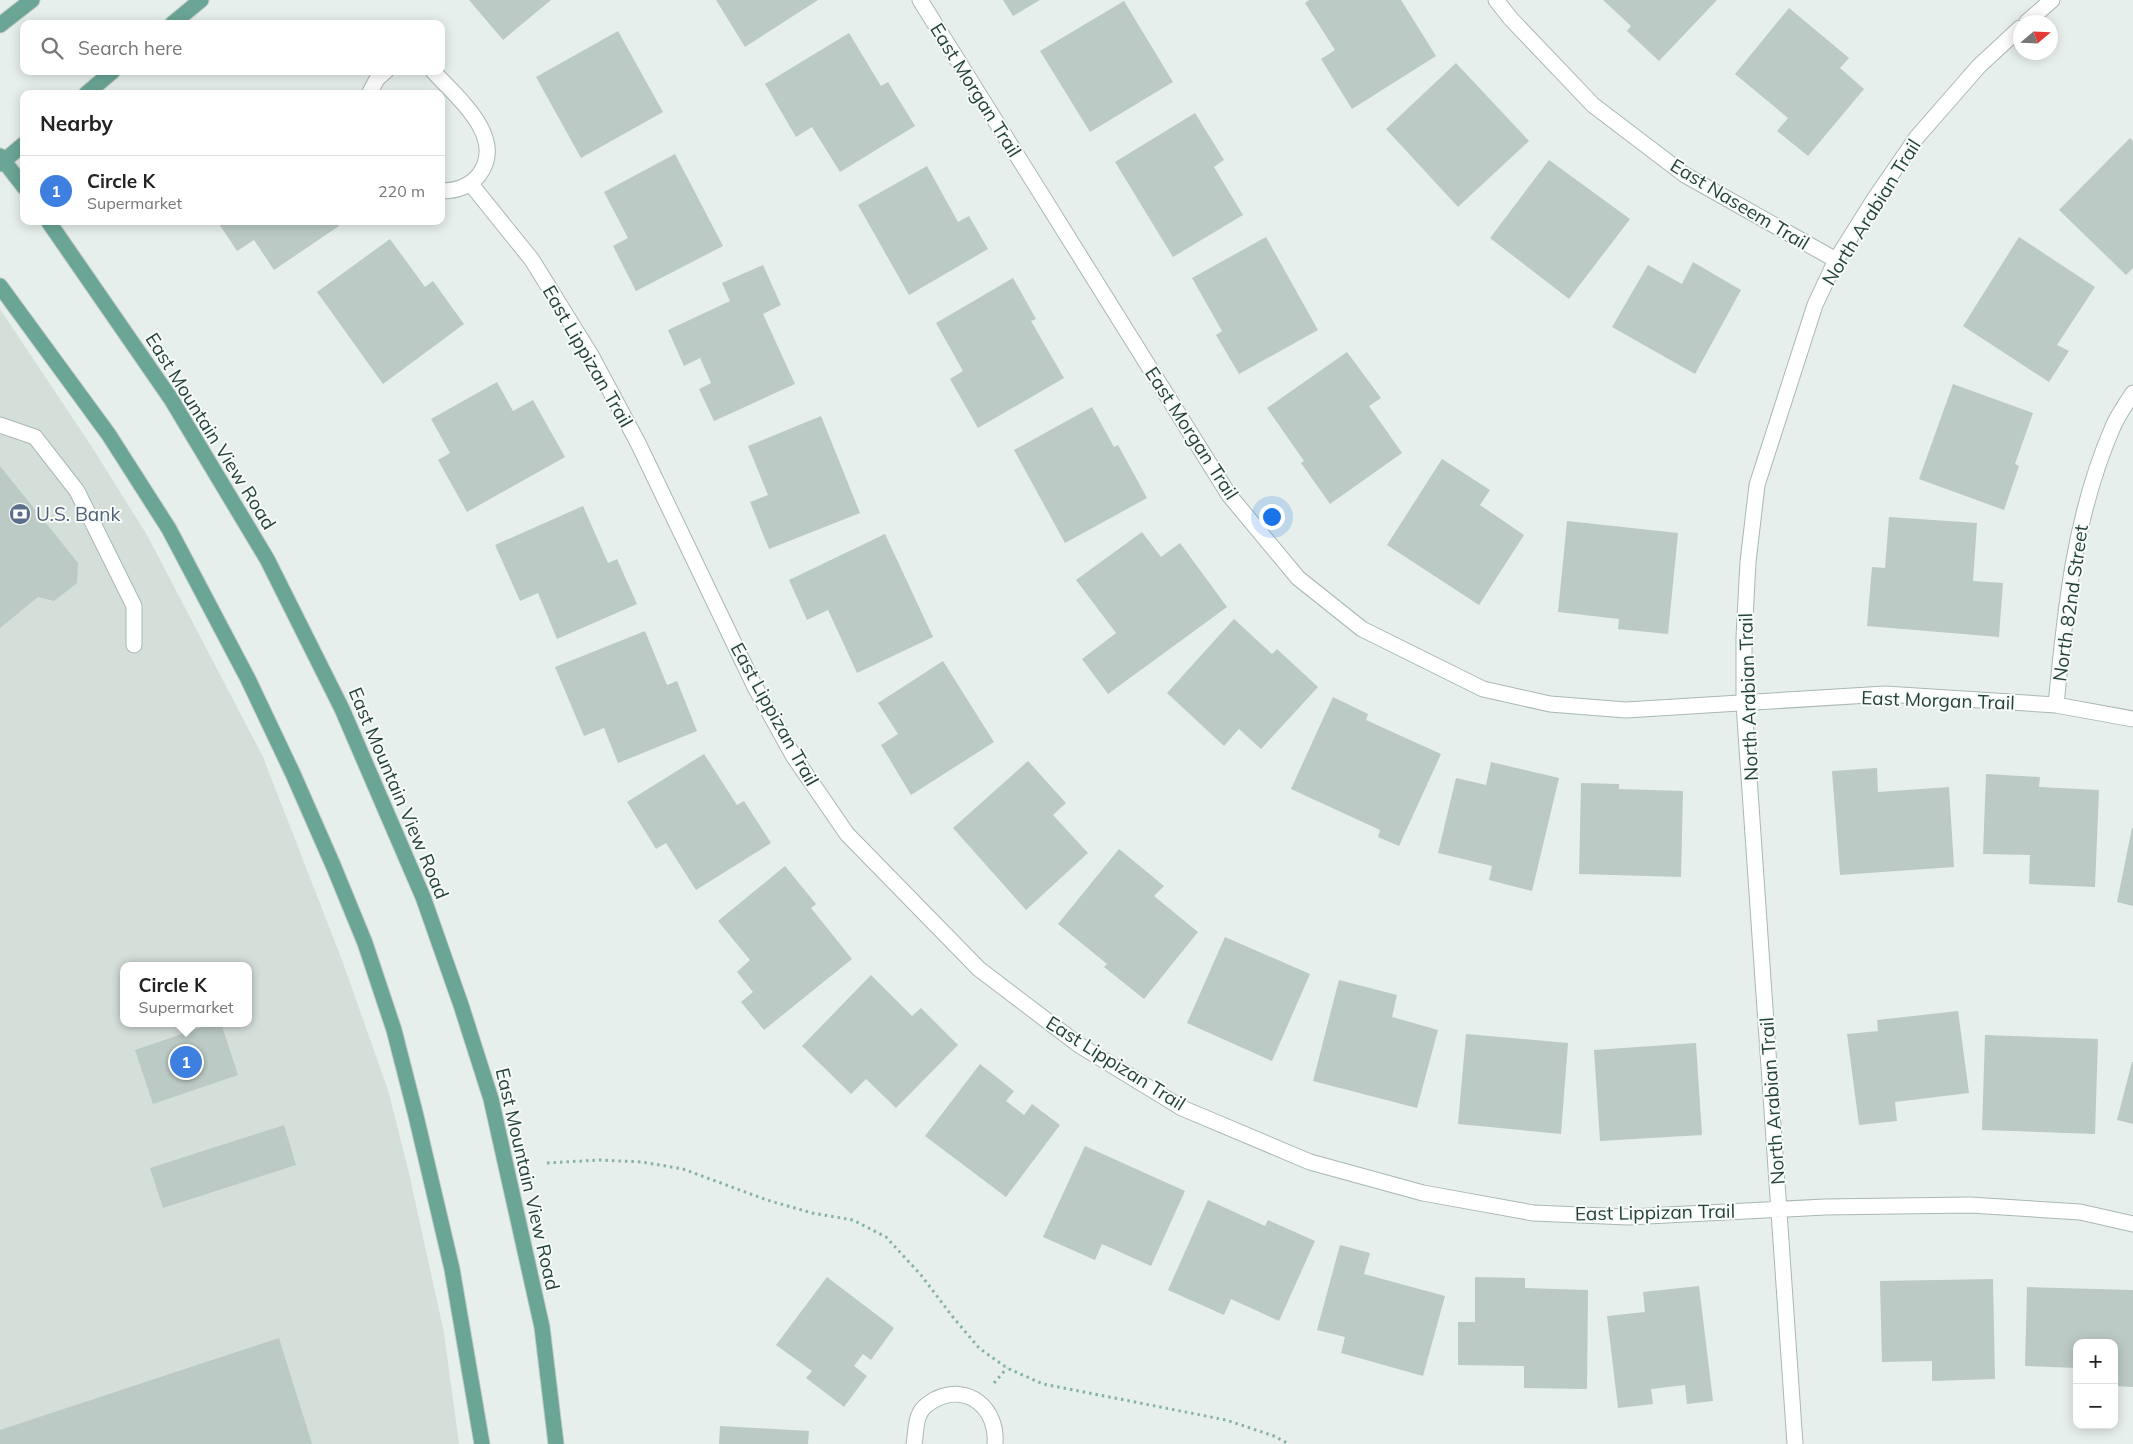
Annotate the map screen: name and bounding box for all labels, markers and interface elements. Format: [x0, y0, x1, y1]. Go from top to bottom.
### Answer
north arrow [2013, 15, 2058, 60]
street label: East Morgan Trail [925, 19, 1027, 161]
search box [20, 20, 445, 75]
icon: search [38, 34, 66, 62]
text: Search here [78, 36, 182, 60]
text: Nearby [40, 110, 113, 136]
street label: North Arabian Trail [1816, 134, 1926, 290]
street label: East Naseem Trail [1666, 153, 1814, 255]
text: Circle K [87, 169, 155, 193]
text: 1 [51, 181, 61, 201]
text: 220 m [378, 181, 425, 201]
text: Supermarket [87, 193, 182, 213]
street label: East Lippizan Trail [538, 281, 638, 431]
street label: East Mountain View Road [141, 328, 281, 534]
street label: East Morgan Trail [1140, 362, 1244, 504]
bank icon: U.S. Bank [8, 502, 32, 526]
place label: U.S. Bank [36, 502, 120, 526]
your location [1259, 504, 1285, 530]
street label: North 82nd Street [2047, 523, 2093, 683]
street label: North Arabian Trail [1733, 613, 1763, 781]
street label: East Lippizan Trail [726, 638, 824, 790]
street label: East Mountain View Road [344, 684, 454, 902]
street label: East Morgan Trail [1861, 685, 2015, 715]
popup [120, 962, 252, 1027]
text: Circle K [138, 973, 207, 997]
text: Supermarket [138, 997, 234, 1017]
street label: East Lippizan Trail [1042, 1010, 1190, 1116]
street label: North Arabian Trail [1754, 1016, 1790, 1186]
pin: 1 [170, 1043, 202, 1081]
street label: East Mountain View Road [491, 1066, 565, 1292]
street label: East Lippizan Trail [1575, 1199, 1735, 1225]
map controls [2073, 1339, 2118, 1429]
button: + [2073, 1339, 2118, 1384]
button: − [2073, 1384, 2118, 1429]

